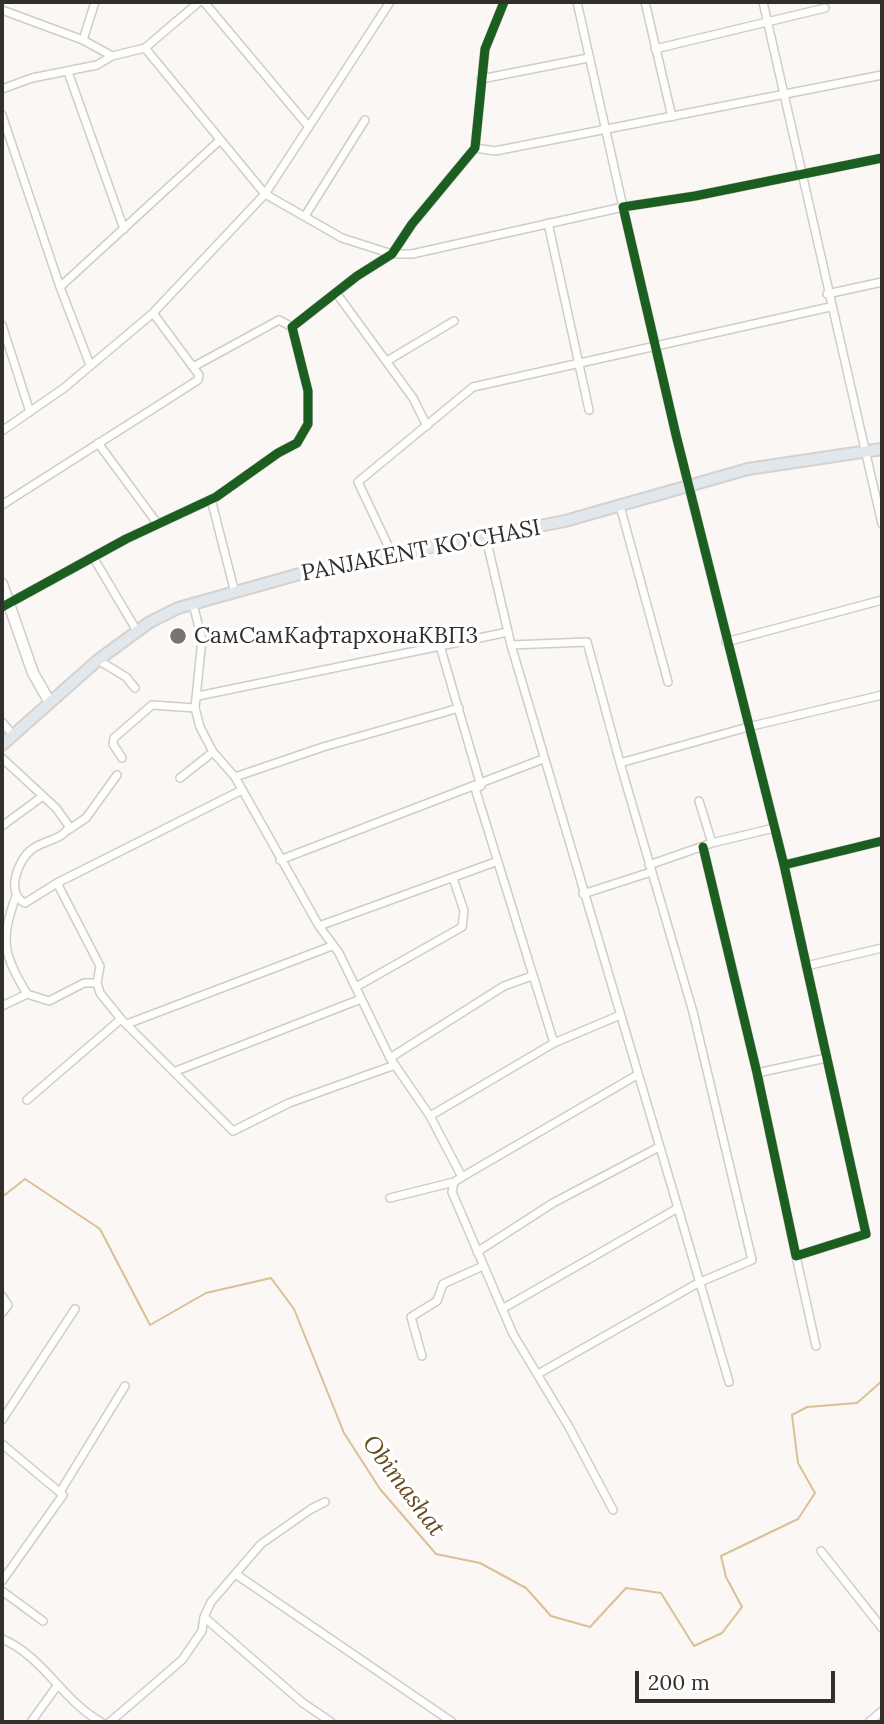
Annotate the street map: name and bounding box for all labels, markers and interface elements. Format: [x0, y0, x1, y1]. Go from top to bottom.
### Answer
street label: PANJAKENT KO'CHASI [299, 514, 543, 588]
place label: СамСамКафтархонаКВП3 [194, 622, 478, 650]
marker: СамСамКафтархонаКВП3 [168, 626, 188, 646]
water label: Obimashat [356, 1430, 450, 1542]
scale bar [639, 1658, 838, 1702]
text: 200 m [648, 1669, 710, 1696]

